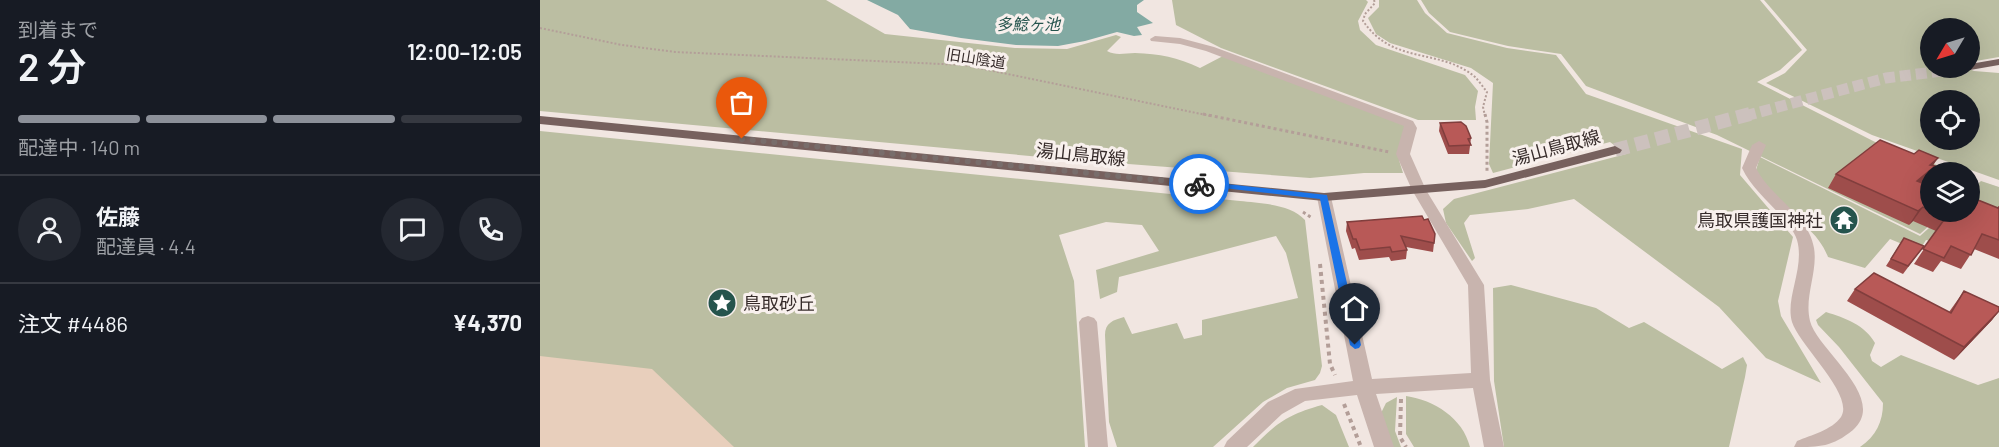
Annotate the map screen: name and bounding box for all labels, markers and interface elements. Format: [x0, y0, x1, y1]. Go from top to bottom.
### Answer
water label: 多鯰ヶ池 [996, 14, 1062, 33]
text: 到着まで [18, 17, 98, 41]
north arrow [1920, 18, 1980, 78]
map controls [1920, 18, 1980, 222]
text: 12:00–12:05 [407, 38, 522, 64]
text: 2 分 [18, 42, 86, 89]
street label: 旧山陰道 [945, 44, 1007, 72]
pin [716, 77, 767, 139]
icon: bag [725, 86, 758, 119]
button: locate [1920, 90, 1980, 150]
street label: 湯山鳥取線 [1510, 125, 1602, 169]
text: 配達中 · 140 m [18, 135, 140, 159]
street label: 湯山鳥取線 [1035, 138, 1127, 170]
courier [1169, 154, 1229, 214]
button: layers [1920, 162, 1980, 222]
icon: bike [1183, 168, 1216, 201]
button: person [18, 198, 81, 261]
button: chat [381, 198, 444, 261]
button: phone [459, 198, 522, 261]
text: 佐藤 [96, 203, 140, 229]
temple icon: 鳥取県護国神社 [1828, 204, 1860, 236]
place label: 鳥取県護国神社 [1697, 209, 1823, 231]
text: 配達員 · 4.4 [96, 234, 196, 258]
pin [1329, 283, 1380, 345]
place icon: 鳥取砂丘 [706, 287, 738, 319]
place label: 鳥取砂丘 [743, 292, 815, 314]
icon: home [1338, 292, 1371, 325]
text: ¥4,370 [452, 309, 522, 335]
text: 注文 #4486 [18, 310, 128, 336]

